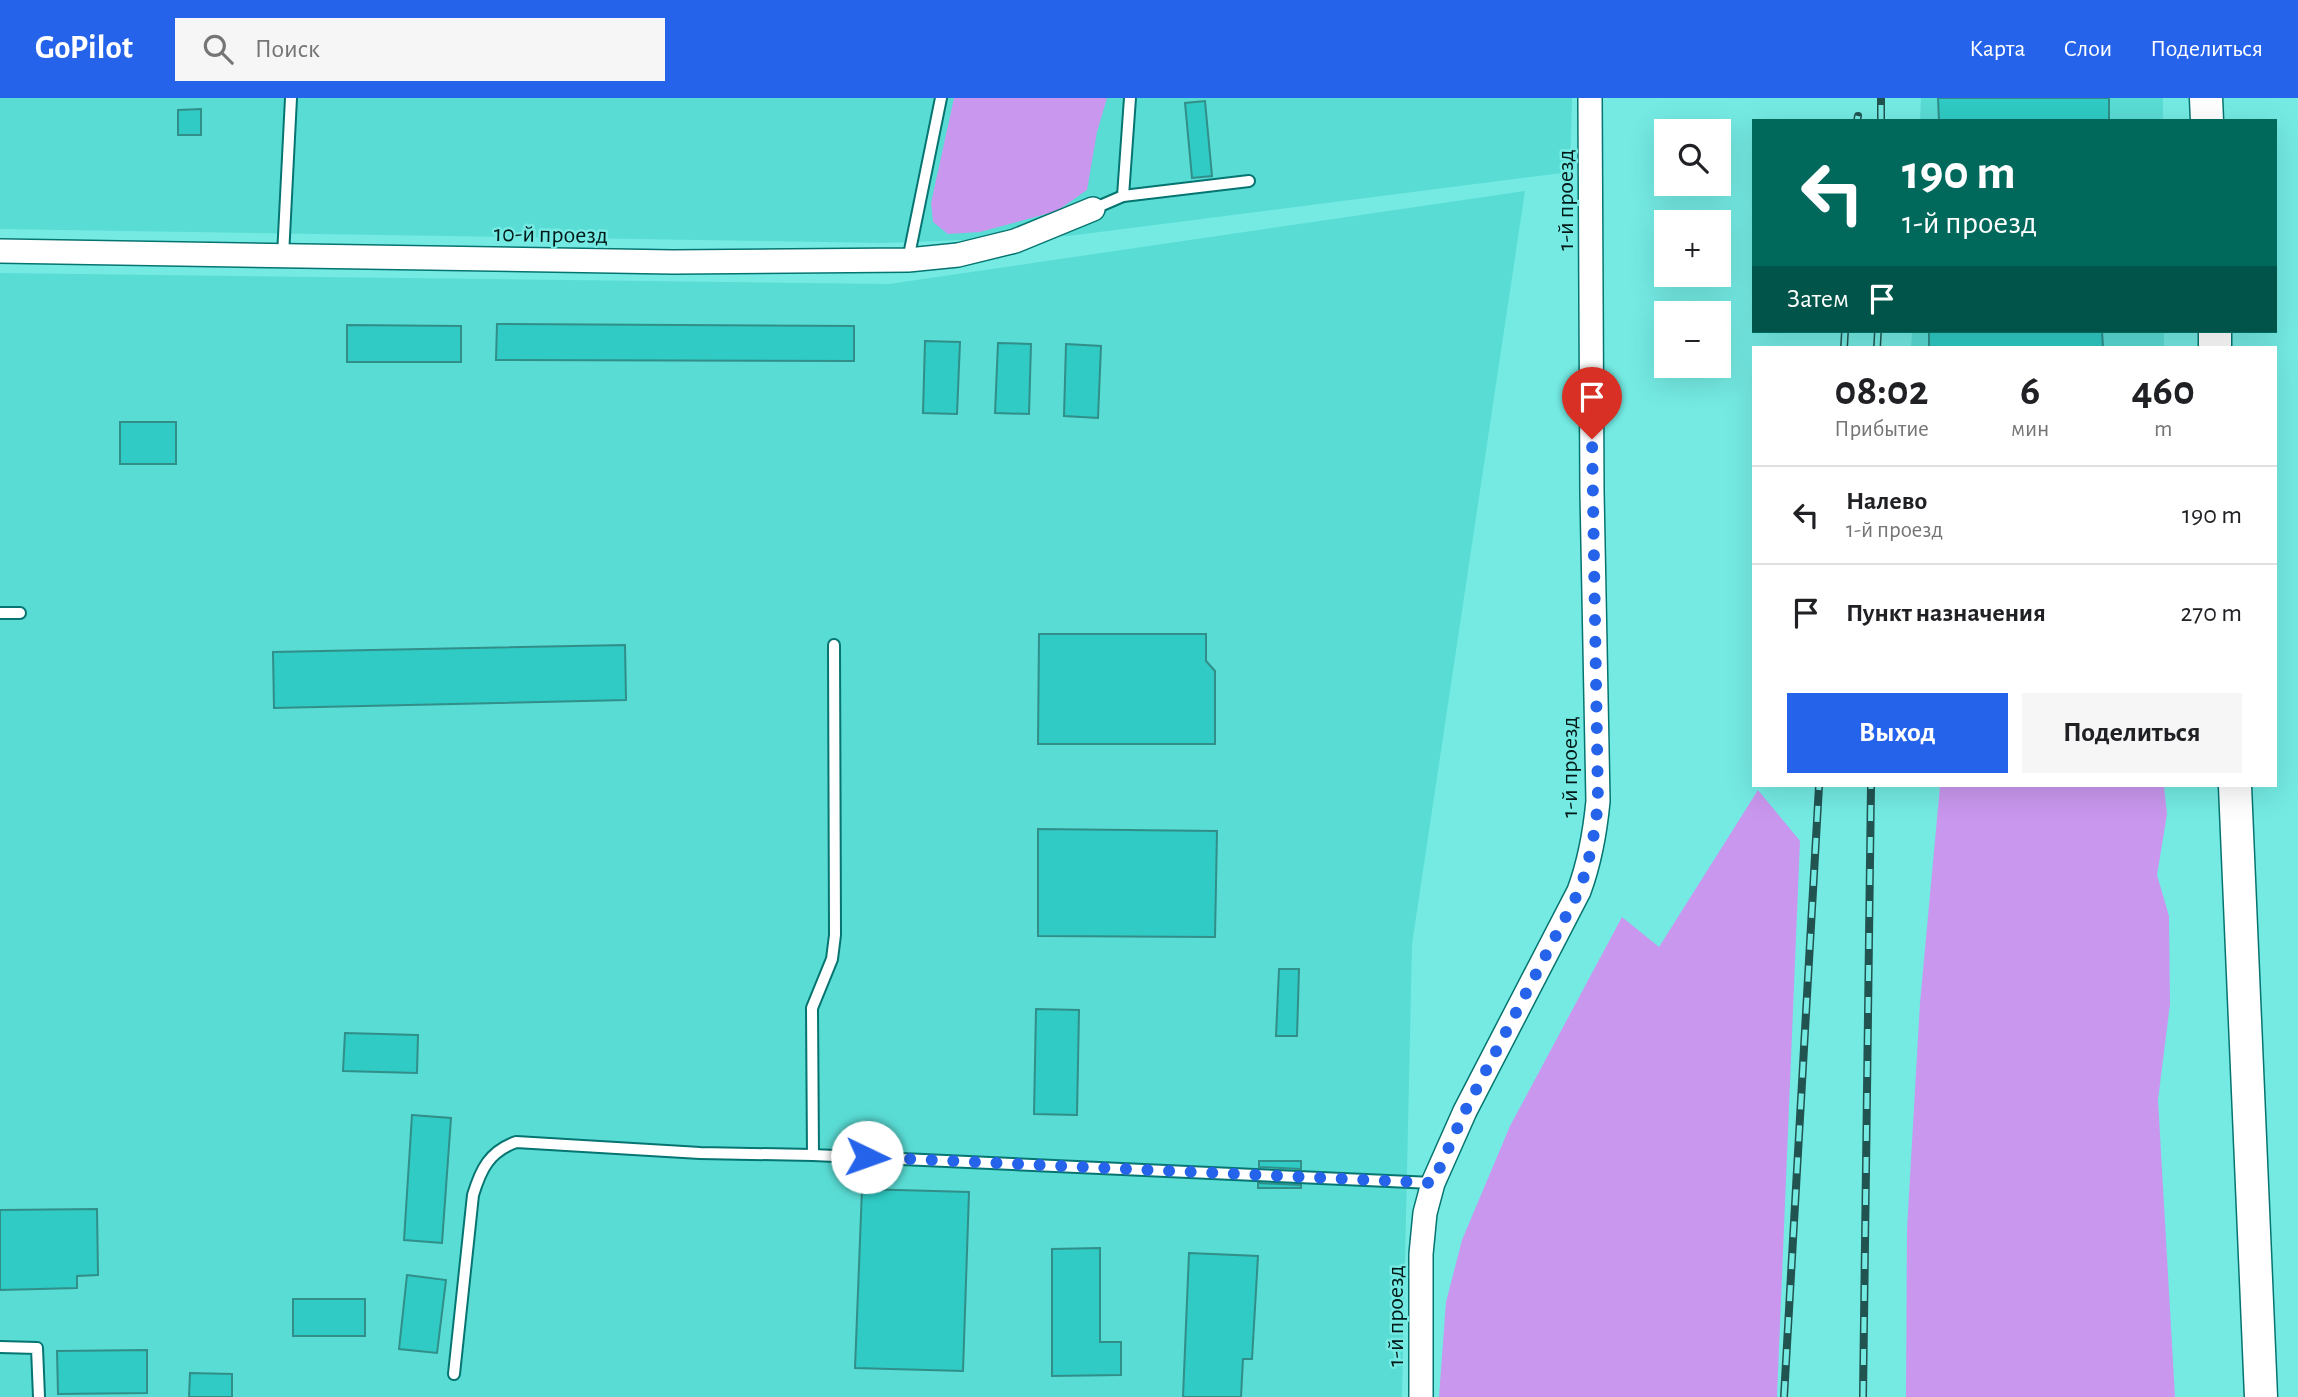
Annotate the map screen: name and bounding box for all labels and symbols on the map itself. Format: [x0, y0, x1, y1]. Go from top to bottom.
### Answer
street label: 1-й проезд [1554, 149, 1578, 251]
street label: 10-й проезд [494, 222, 608, 248]
pin [1562, 367, 1622, 439]
street label: 1-й проезд [1558, 716, 1582, 818]
position arrow [830, 1120, 904, 1194]
street label: 1-й проезд [1384, 1265, 1408, 1367]

